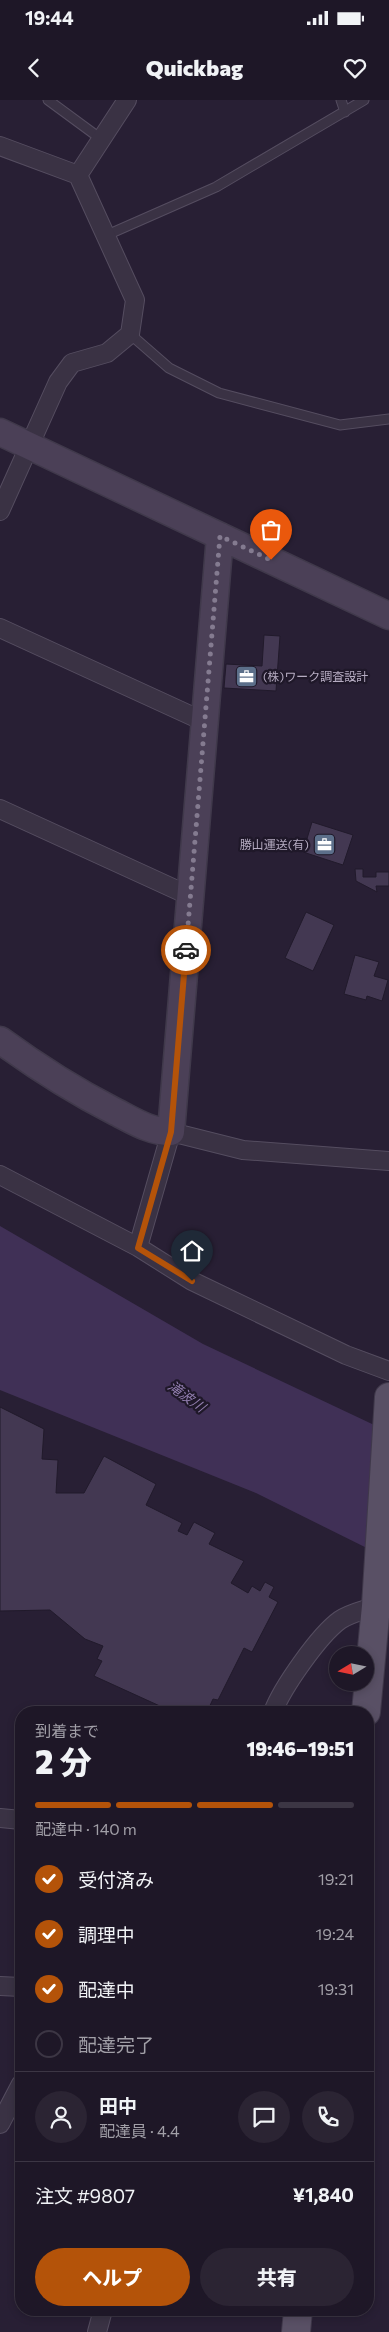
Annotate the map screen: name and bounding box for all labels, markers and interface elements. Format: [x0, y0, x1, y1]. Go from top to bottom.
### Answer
text: 19:44 [25, 6, 74, 29]
icon: back [20, 54, 48, 82]
text: Quickbag [146, 54, 243, 81]
icon: heart [341, 54, 369, 82]
pin [250, 509, 292, 560]
icon: bag [257, 516, 285, 544]
office icon: (株)ワーク調査設計 [235, 664, 259, 688]
place label: (株)ワーク調査設計 [263, 669, 368, 683]
office icon: 勝山運送(有) [313, 832, 337, 856]
place label: 勝山運送(有) [240, 837, 309, 851]
courier [161, 925, 211, 975]
icon: car [172, 936, 200, 964]
pin [171, 1230, 213, 1281]
icon: home [178, 1237, 206, 1265]
water label: 滝波川 [165, 1377, 211, 1416]
north arrow [329, 1646, 374, 1691]
map controls [329, 1646, 374, 1691]
text: 到着まで [35, 1721, 99, 1740]
text: 19:46–19:51 [246, 1737, 354, 1760]
text: 2 分 [35, 1741, 92, 1781]
text: 配達中 · 140 m [35, 1819, 137, 1838]
icon: check [35, 1865, 63, 1893]
text: 受付済み [78, 1868, 154, 1891]
text: 19:21 [318, 1869, 354, 1888]
icon: check [35, 1920, 63, 1948]
text: 調理中 [78, 1923, 135, 1946]
text: 19:24 [315, 1924, 354, 1943]
icon: check [35, 1975, 63, 2003]
text: 配達中 [78, 1978, 135, 2001]
text: 19:31 [318, 1979, 354, 1998]
text: 配達完了 [78, 2033, 154, 2056]
button: person [35, 2091, 87, 2143]
button: chat [238, 2091, 290, 2143]
button: phone [302, 2091, 354, 2143]
text: 田中 [99, 2094, 137, 2117]
text: 配達員 · 4.4 [99, 2121, 180, 2140]
text: ¥1,840 [293, 2183, 354, 2206]
text: 注文 #9807 [35, 2184, 135, 2207]
button: ヘルプ [35, 2248, 190, 2306]
button: 共有 [200, 2248, 354, 2306]

